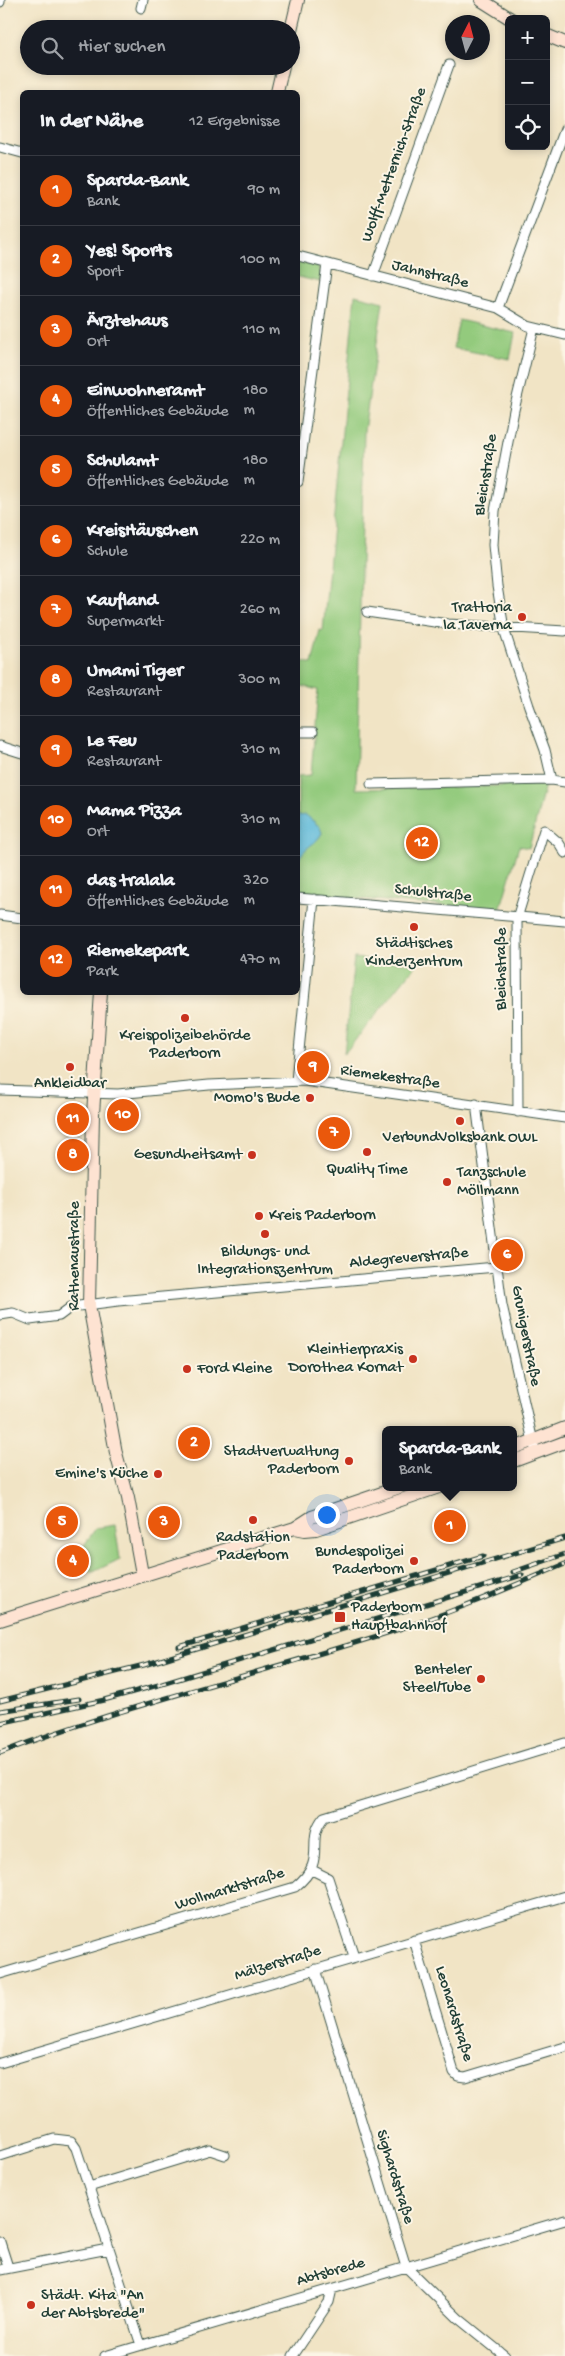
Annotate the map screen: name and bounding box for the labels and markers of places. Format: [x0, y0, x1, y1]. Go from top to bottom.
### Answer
place label: Trattoria la Taverna [443, 599, 513, 636]
marker: Trattoria la Taverna [516, 611, 528, 623]
pin: 12 [406, 824, 438, 862]
marker: Städtisches Kinderzentrum [408, 921, 420, 933]
place label: Städtisches Kinderzentrum [365, 935, 463, 972]
marker: Kreispolizeibehörde Paderborn [179, 1012, 191, 1024]
place label: Kreispolizeibehörde Paderborn [120, 1027, 251, 1064]
pin: 9 [297, 1048, 329, 1086]
marker: Ankleidbar [64, 1061, 76, 1073]
place label: Ankleidbar [34, 1075, 107, 1094]
place label: Momo's Bude [214, 1089, 301, 1108]
marker: Momo's Bude [304, 1092, 316, 1104]
pin: 10 [107, 1096, 139, 1134]
pin: 11 [57, 1100, 89, 1138]
pin: 7 [318, 1114, 350, 1152]
marker: VerbundVolksbank OWL [454, 1115, 466, 1127]
place label: VerbundVolksbank OWL [382, 1129, 538, 1148]
pin: 8 [57, 1136, 89, 1174]
place label: Gesundheitsamt [134, 1146, 243, 1165]
marker: Quality Time [361, 1146, 373, 1158]
marker: Gesundheitsamt [246, 1149, 258, 1161]
place label: Quality Time [326, 1161, 409, 1180]
place label: Tanzschule Möllmann [456, 1164, 527, 1201]
marker: Tanzschule Möllmann [441, 1176, 453, 1188]
place label: Kreis Paderborn [269, 1207, 376, 1226]
marker: Kreis Paderborn [253, 1210, 265, 1222]
marker: Bildungs- und Integrationszentrum [259, 1228, 271, 1240]
pin: 6 [491, 1236, 523, 1274]
place label: Bildungs- und Integrationszentrum [197, 1243, 333, 1280]
place label: Kleintierpraxis Dorothea Kornat [287, 1341, 404, 1378]
marker: Kleintierpraxis Dorothea Kornat [407, 1353, 419, 1365]
place label: Ford Kleine [196, 1360, 273, 1379]
marker: Ford Kleine [181, 1363, 193, 1375]
pin: 2 [178, 1424, 210, 1462]
place label: Stadtverwaltung Paderborn [224, 1443, 339, 1480]
marker: Stadtverwaltung Paderborn [343, 1455, 355, 1467]
place label: Emine's Küche [55, 1465, 149, 1484]
marker: Emine's Küche [152, 1468, 164, 1480]
pin: 5 [46, 1503, 78, 1541]
pin: 3 [148, 1503, 180, 1541]
pin: 1 [434, 1507, 466, 1545]
marker: Radstation Paderborn [247, 1514, 259, 1526]
place label: Radstation Paderborn [216, 1529, 290, 1566]
pin: 4 [57, 1542, 89, 1580]
place label: Bundespolizei Paderborn [314, 1543, 404, 1580]
marker: Bundespolizei Paderborn [408, 1555, 420, 1567]
place label: Paderborn Hauptbahnhof [350, 1599, 447, 1636]
marker: Paderborn Hauptbahnhof [333, 1610, 347, 1624]
place label: Benteler Steel/Tube [403, 1661, 472, 1698]
marker: Benteler Steel/Tube [475, 1673, 487, 1685]
place label: Städt. Kita "An der Abtsbrede" [41, 2287, 145, 2324]
marker: Städt. Kita "An der Abtsbrede" [25, 2299, 37, 2311]

